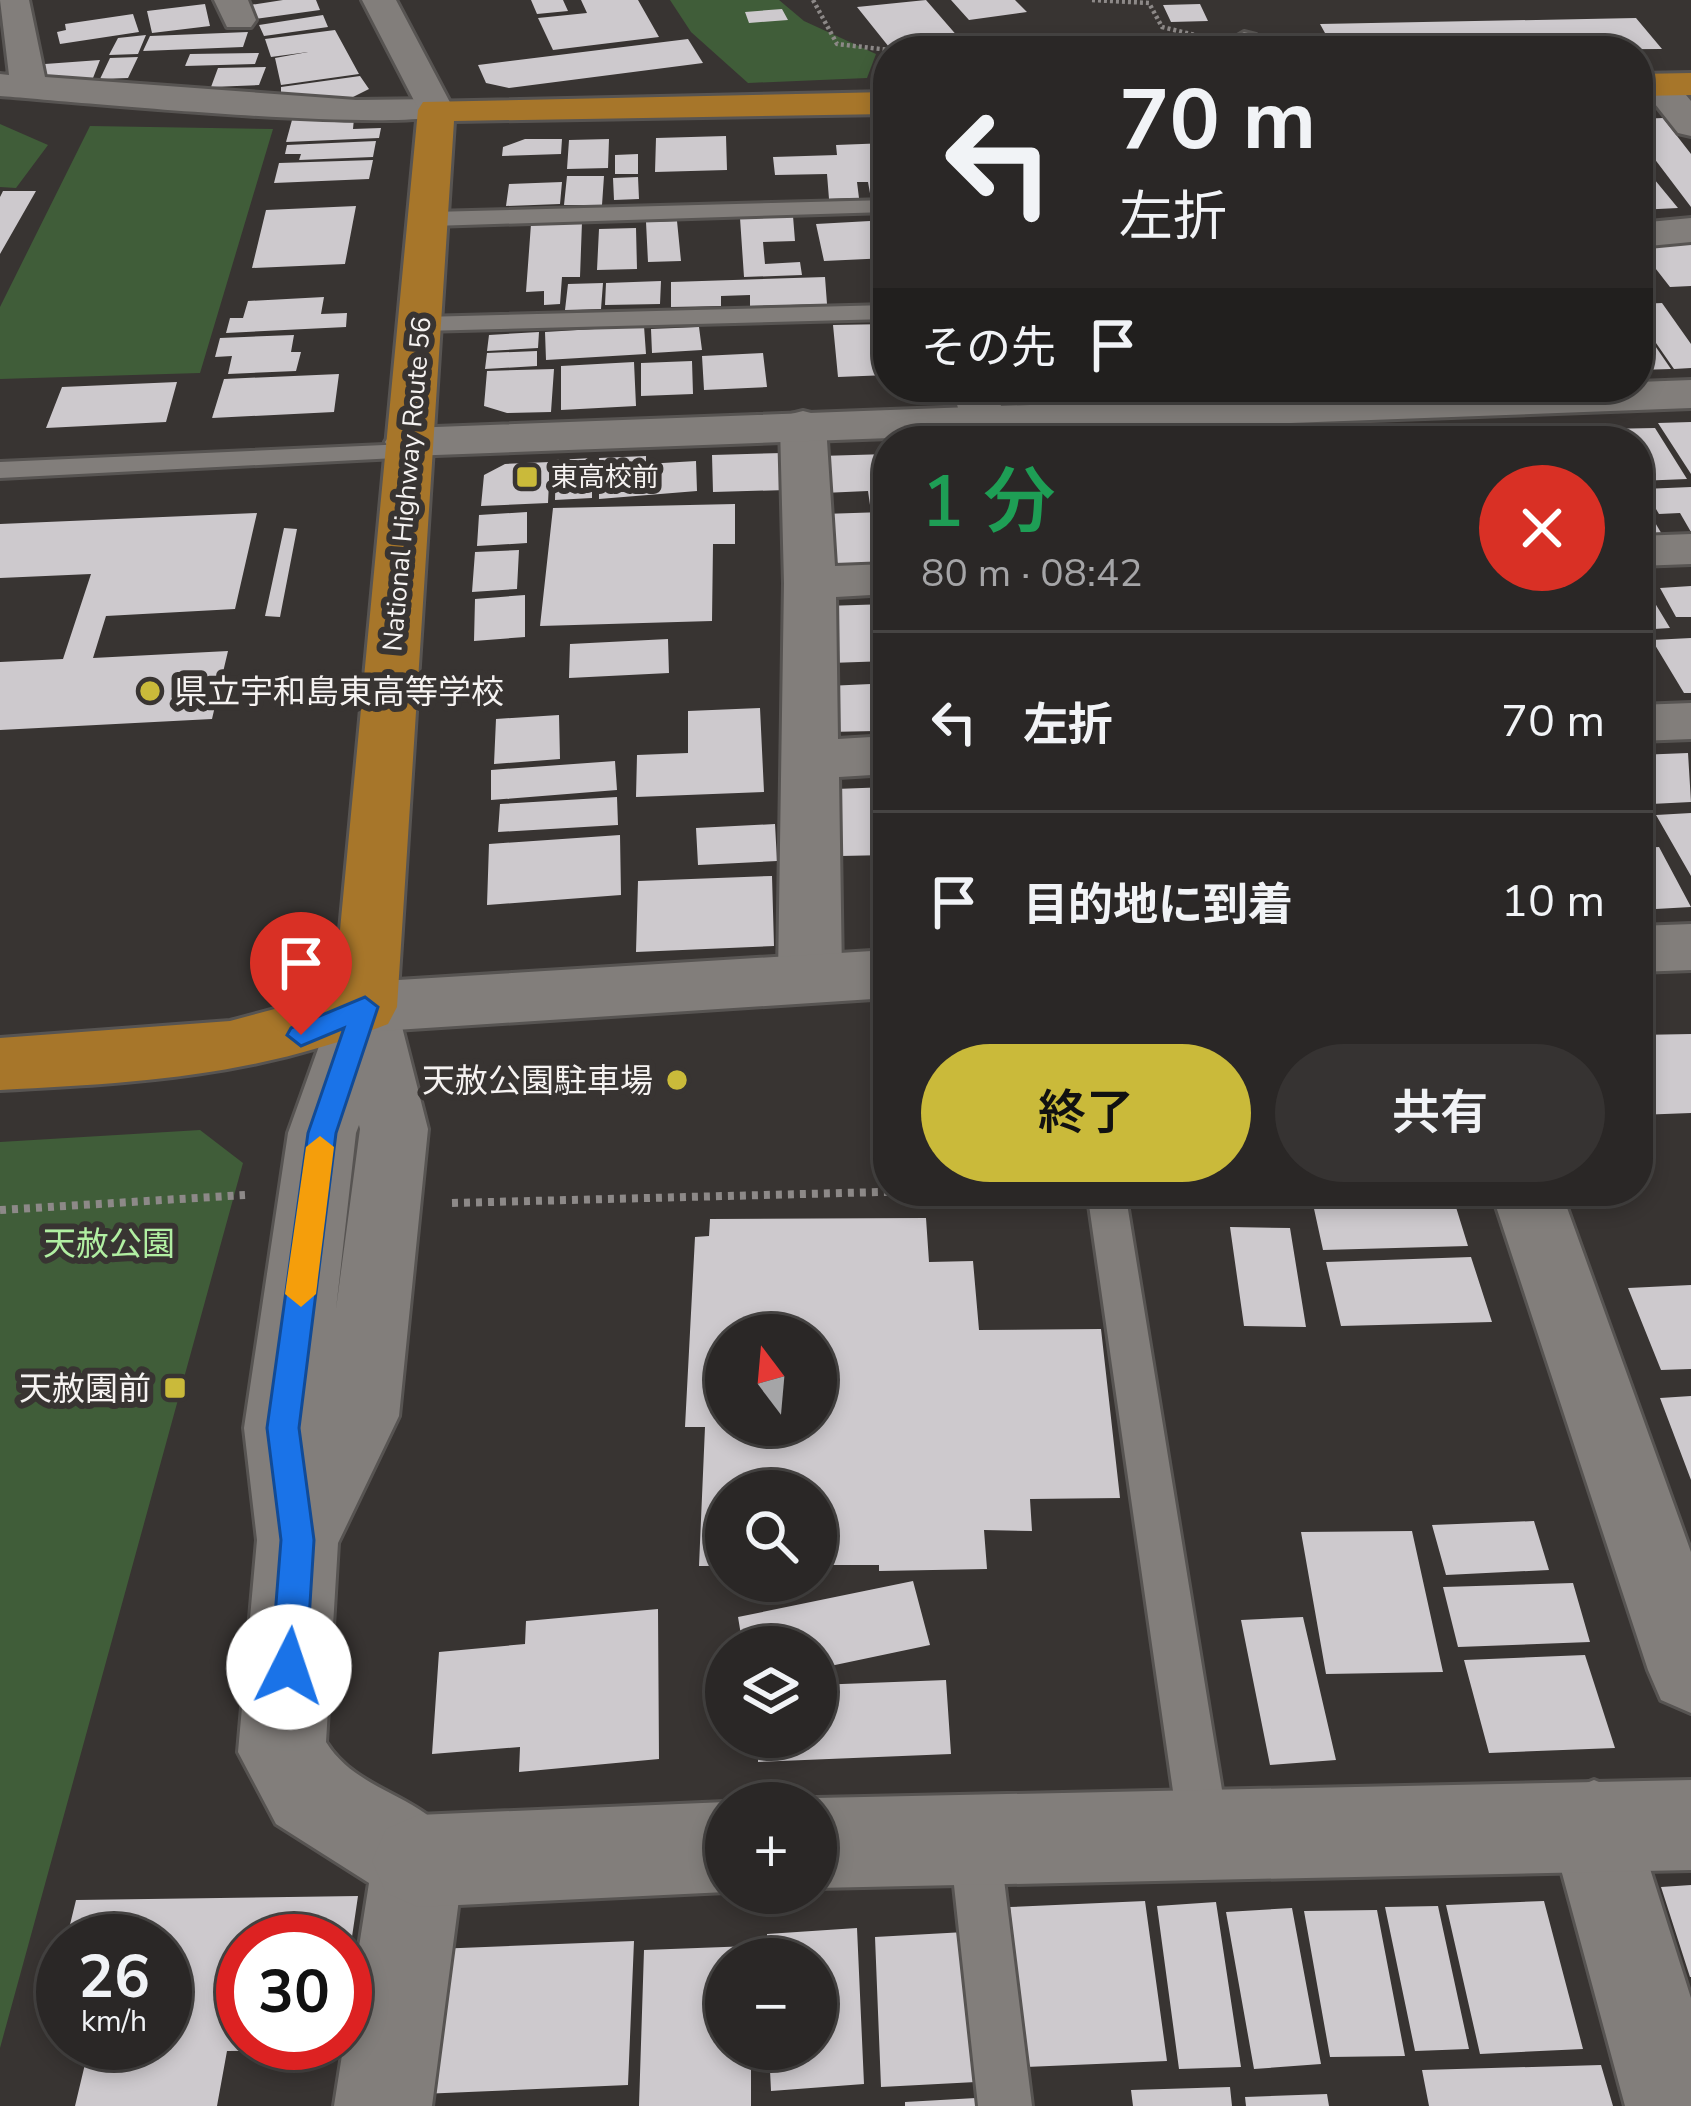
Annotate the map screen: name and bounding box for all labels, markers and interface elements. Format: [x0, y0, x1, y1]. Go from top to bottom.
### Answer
text: 70 m [1119, 63, 1316, 178]
icon: left [921, 84, 1077, 240]
text: 左折 [1119, 180, 1227, 254]
icon: arrive [1080, 312, 1146, 378]
street label: National Highway Route 56 [374, 315, 441, 653]
text: その先 [921, 318, 1056, 379]
text: 1 分 [921, 453, 1055, 551]
place label: 東高校前 [551, 459, 659, 496]
marker: 東高校前 [514, 464, 540, 490]
button: close [1479, 465, 1605, 591]
text: 80 m · 08:42 [921, 547, 1143, 600]
place label: 県立宇和島東高等学校 [174, 670, 504, 715]
marker: 県立宇和島東高等学校 [137, 678, 163, 704]
icon: left [921, 689, 987, 755]
text: 70 m [1501, 691, 1605, 752]
text: 左折 [1023, 695, 1113, 756]
icon: arrive [921, 869, 987, 935]
text: 10 m [1501, 871, 1605, 932]
text: 目的地に到着 [1023, 875, 1293, 936]
pin [250, 912, 352, 1035]
icon: arrive [268, 930, 334, 996]
button: 終了 [921, 1044, 1251, 1182]
button: 共有 [1275, 1044, 1605, 1182]
place label: 天赦公園駐車場 [422, 1059, 653, 1104]
marker: 天赦公園駐車場 [664, 1067, 690, 1093]
park label: 天赦公園 [43, 1222, 175, 1267]
north arrow [705, 1314, 837, 1446]
map controls [705, 1314, 837, 2070]
place label: 天赦園前 [19, 1367, 151, 1412]
marker: 天赦園前 [162, 1375, 188, 1401]
button: search [705, 1470, 837, 1602]
position arrow [226, 1604, 352, 1730]
button: layers [705, 1626, 837, 1758]
button: + [705, 1782, 837, 1914]
speed limit sign: 30 [216, 1914, 372, 2070]
text: 26 [78, 1936, 150, 2018]
button: − [705, 1938, 837, 2070]
text: km/h [81, 2001, 147, 2042]

